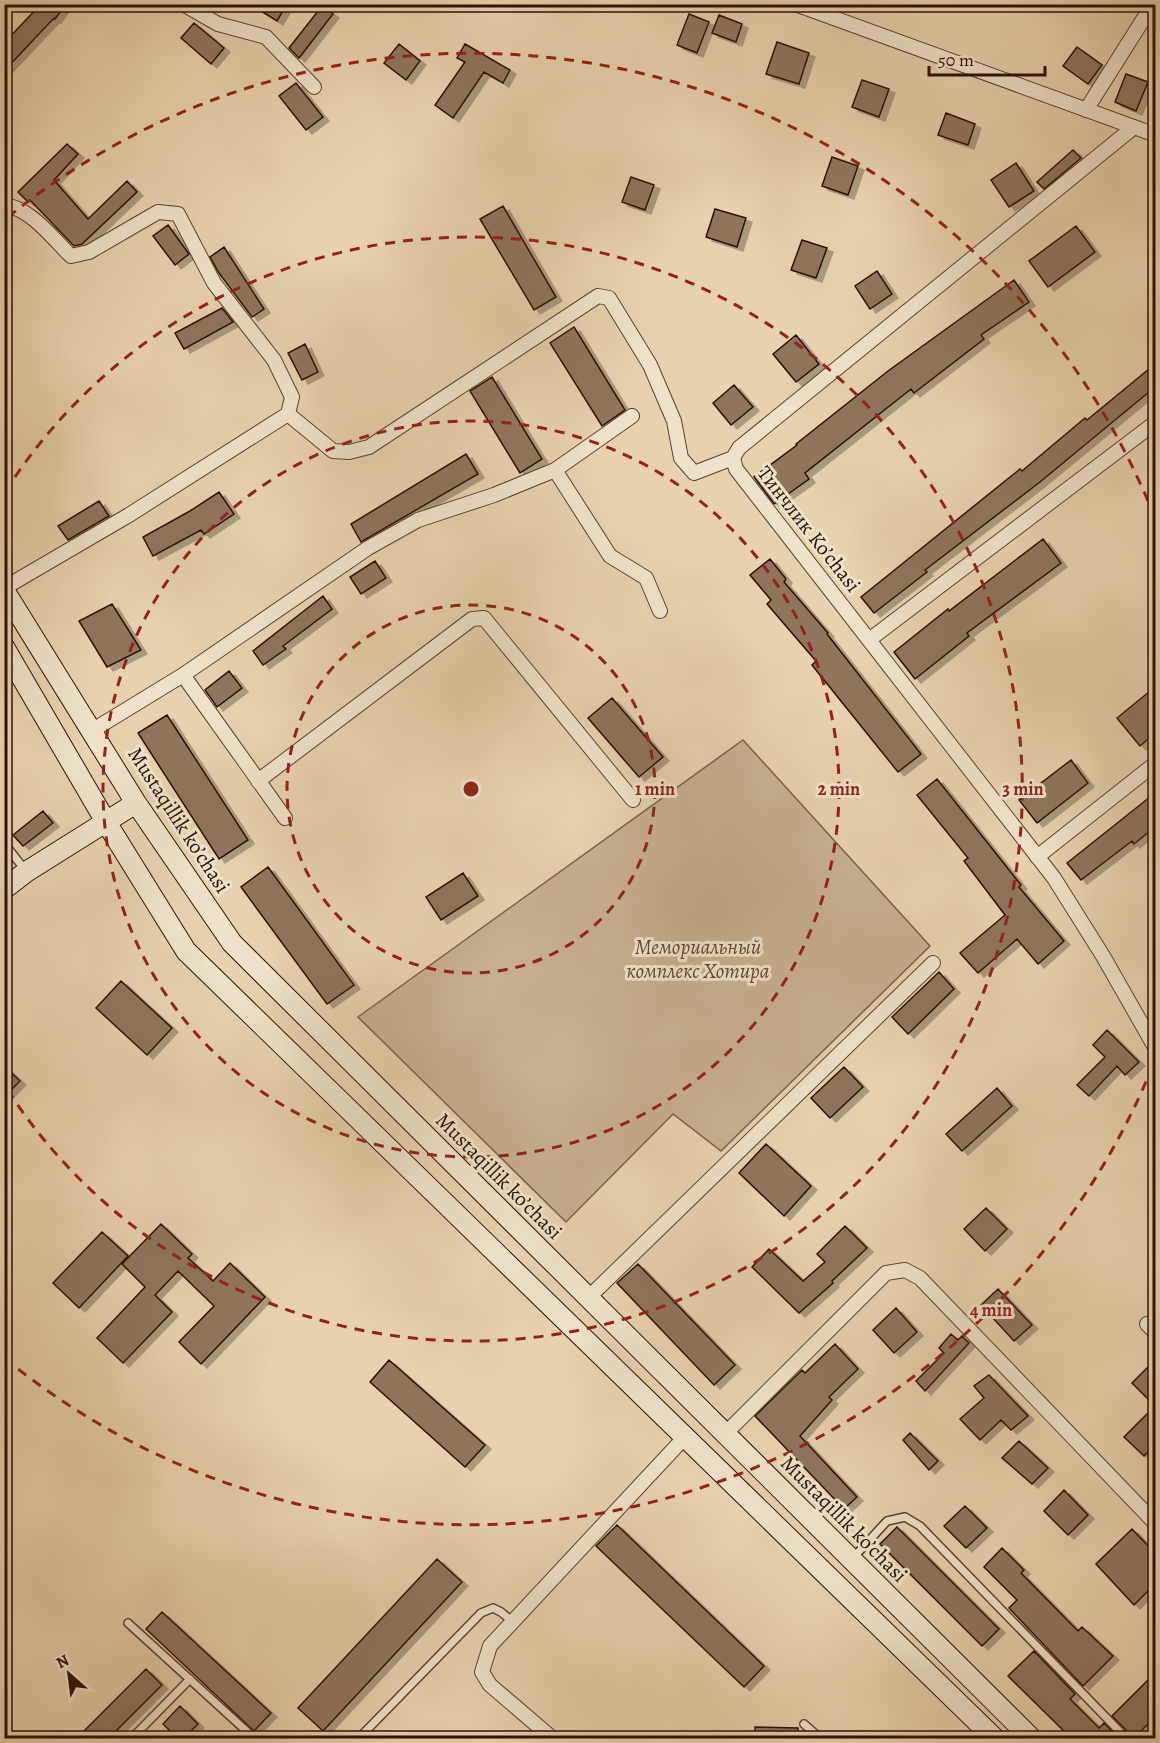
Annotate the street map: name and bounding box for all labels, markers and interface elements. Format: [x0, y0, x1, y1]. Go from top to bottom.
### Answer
scale bar [929, 39, 1044, 77]
text: 50 m [938, 48, 974, 72]
street label: Тинчлик Ko’chasi [751, 460, 867, 598]
street label: Mustaqillik ko’chasi [121, 742, 237, 898]
text: 1 min [635, 777, 675, 801]
text: 2 min [818, 777, 860, 801]
text: 3 min [1002, 777, 1044, 801]
centre of rings [461, 779, 481, 799]
park label: Мемориальный комплекс Хотира [626, 933, 770, 985]
street label: Mustaqillik ko’chasi [429, 1106, 569, 1246]
text: 4 min [970, 1298, 1012, 1322]
street label: Mustaqillik ko’chasi [774, 1449, 914, 1589]
north arrow [39, 1644, 99, 1704]
text: N [52, 1649, 73, 1674]

